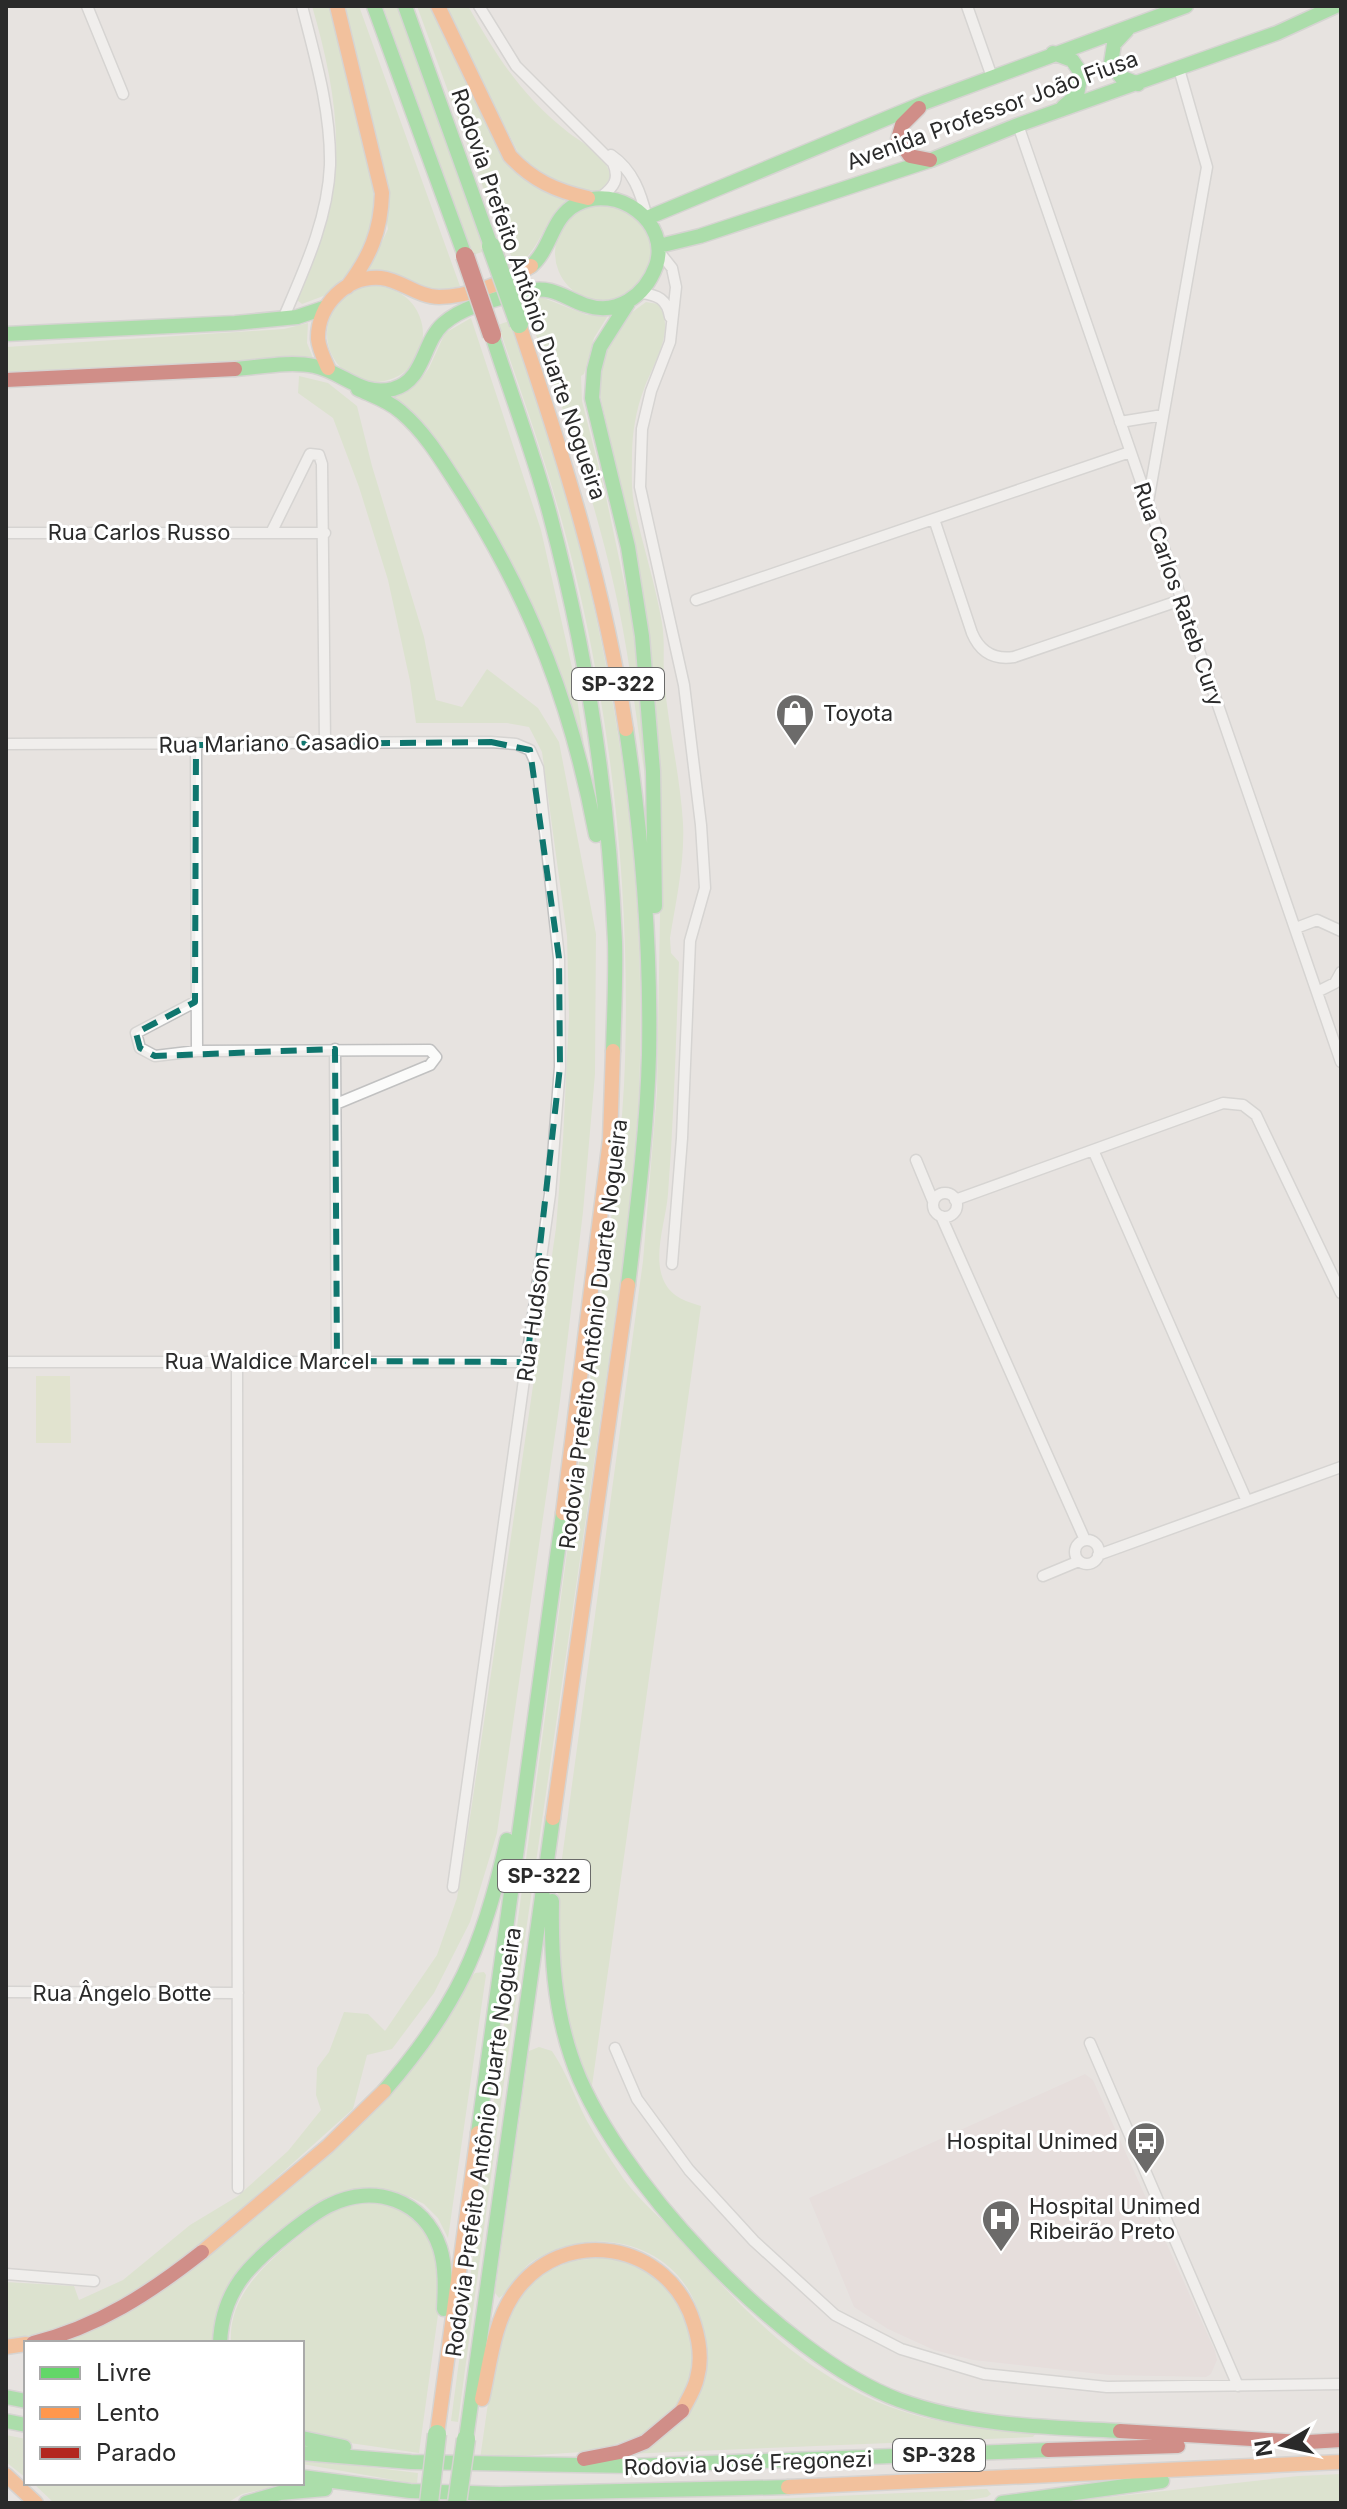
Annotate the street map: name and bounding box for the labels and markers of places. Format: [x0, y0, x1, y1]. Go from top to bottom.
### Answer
shop icon: Toyota [774, 692, 816, 747]
place label: Toyota [823, 700, 893, 726]
bus stop icon: Hospital Unimed [1125, 2120, 1167, 2175]
place label: Hospital Unimed [947, 2128, 1118, 2154]
place label: Hospital Unimed Ribeirão Preto [1029, 2193, 1200, 2244]
hospital icon: Hospital Unimed Ribeirão Preto [980, 2198, 1022, 2253]

